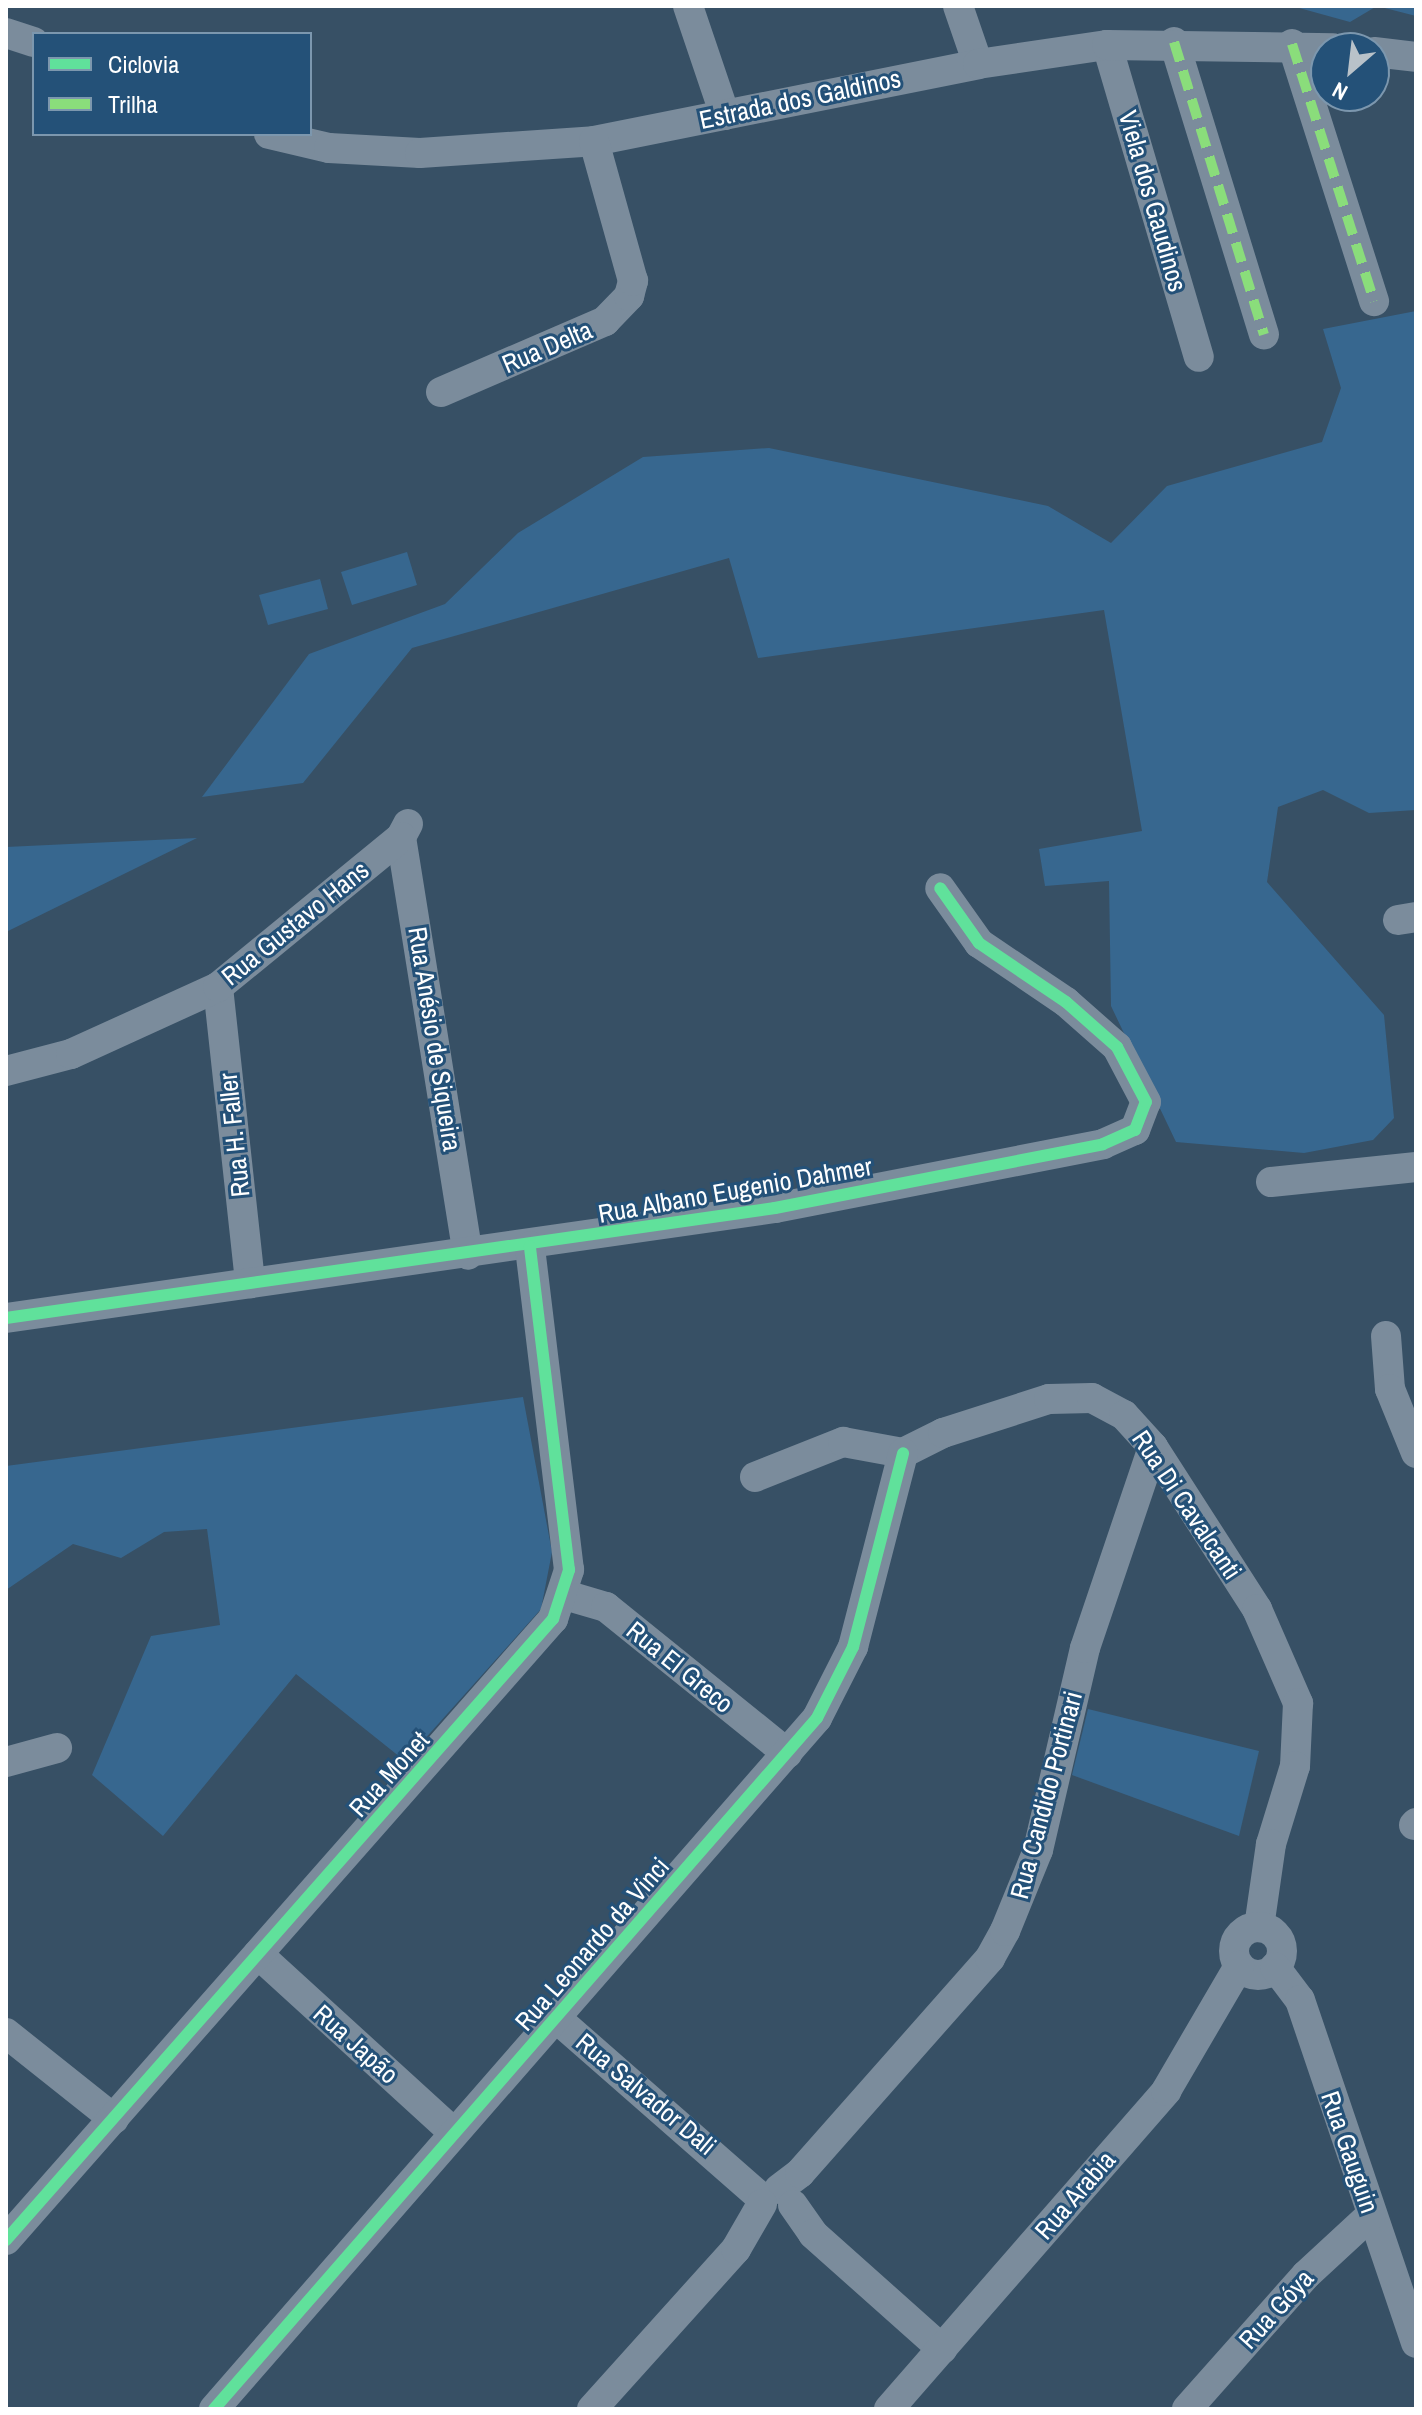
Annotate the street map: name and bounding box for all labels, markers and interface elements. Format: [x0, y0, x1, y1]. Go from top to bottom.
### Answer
legend [32, 32, 312, 136]
north arrow [1310, 32, 1390, 112]
text: Ciclovia [108, 48, 179, 80]
street label: Estrada dos Galdinos [696, 62, 904, 136]
text: N [1327, 75, 1352, 108]
text: Trilha [108, 88, 158, 120]
street label: Viela dos Gaudinos [1112, 107, 1194, 295]
street label: Rua Delta [497, 314, 597, 380]
street label: Rua Gustavo Hans [215, 854, 375, 992]
street label: Rua Anésio de Siqueira [402, 924, 468, 1154]
street label: Rua H. Faller [212, 1071, 256, 1199]
street label: Rua Albano Eugenio Dahmer [595, 1150, 875, 1230]
street label: Rua Di Cavalcanti [1126, 1425, 1248, 1585]
street label: Rua El Greco [620, 1615, 740, 1719]
street label: Rua Candido Portinari [1003, 1688, 1089, 1902]
street label: Rua Monet [343, 1725, 435, 1823]
street label: Rua Leonardo da Vinci [508, 1851, 676, 2037]
street label: Rua Japão [307, 1998, 405, 2090]
street label: Rua Salvador Dali [570, 2026, 722, 2162]
street label: Rua Gauguin [1315, 2087, 1385, 2217]
street label: Rua Arabia [1028, 2144, 1122, 2246]
street label: Rua Góya [1232, 2263, 1320, 2355]

